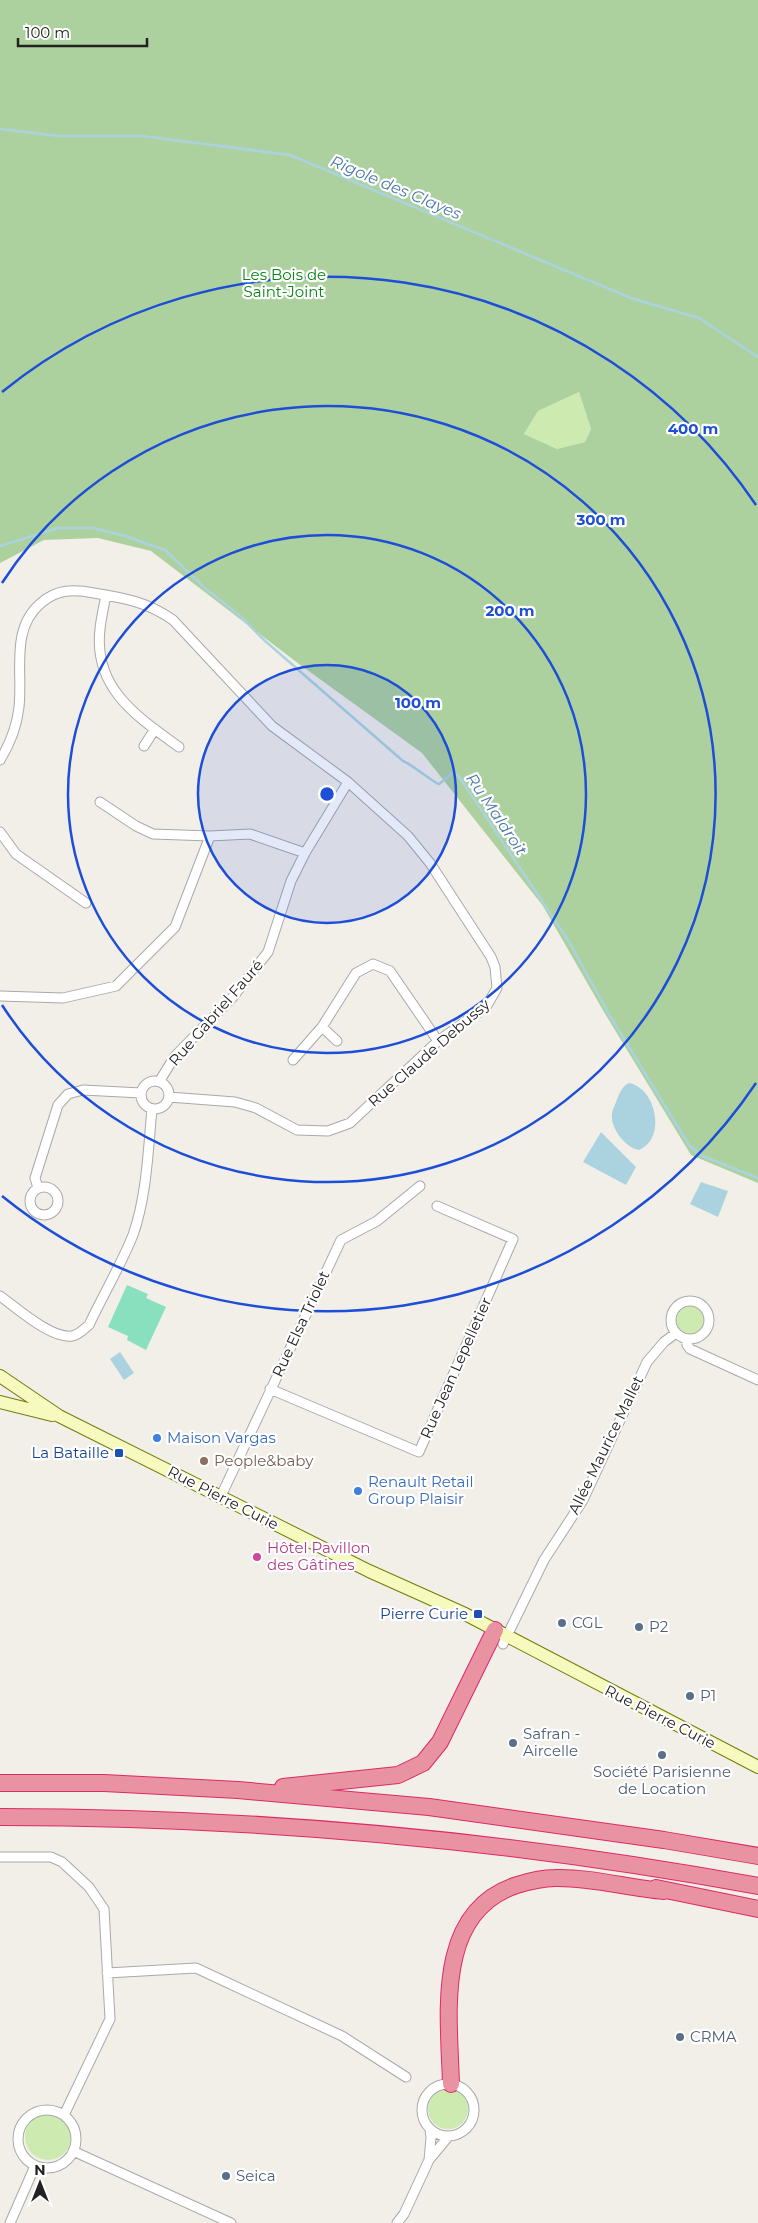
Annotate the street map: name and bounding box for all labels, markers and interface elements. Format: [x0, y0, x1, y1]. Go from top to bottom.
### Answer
scale bar [18, 15, 146, 47]
text: 100 m [25, 23, 70, 42]
water label: Rigole des Clayes [328, 151, 464, 224]
park label: Les Bois de Saint-Joint [242, 265, 326, 301]
text: 400 m [668, 419, 718, 438]
text: 300 m [575, 510, 626, 529]
text: 200 m [485, 601, 535, 620]
text: 100 m [395, 693, 441, 712]
water label: Ru Maldroit [462, 770, 531, 859]
centre of rings [318, 785, 336, 803]
street label: Rue Gabriel Fauré [164, 956, 267, 1070]
street label: Rue Claude Debussy [364, 994, 494, 1111]
street label: Rue Elsa Triolet [268, 1268, 333, 1380]
street label: Rue Jean Lepelletier [416, 1294, 495, 1441]
street label: Allée Maurice Mallet [564, 1372, 647, 1517]
place label: Maison Vargas [167, 1428, 276, 1447]
marker: Maison Vargas [151, 1432, 163, 1444]
place label: La Bataille [31, 1443, 109, 1462]
marker: La Bataille [113, 1447, 125, 1459]
place label: People&baby [214, 1451, 314, 1470]
marker: People&baby [198, 1455, 210, 1467]
street label: Rue Pierre Curie [165, 1461, 282, 1534]
place label: Renault Retail Group Plaisir [368, 1472, 474, 1508]
marker: Renault Retail Group Plaisir [352, 1485, 364, 1497]
place label: Hôtel Pavillon des Gâtines [267, 1538, 370, 1574]
marker: Hôtel Pavillon des Gâtines [251, 1551, 263, 1563]
place label: Pierre Curie [380, 1604, 468, 1623]
marker: Pierre Curie [472, 1608, 484, 1620]
place label: CGL [572, 1613, 603, 1632]
marker: CGL [556, 1617, 568, 1629]
place label: P2 [649, 1617, 668, 1636]
marker: P2 [633, 1621, 645, 1633]
street label: Rue Pierre Curie [602, 1680, 719, 1753]
place label: P1 [700, 1686, 716, 1705]
marker: P1 [684, 1690, 696, 1702]
place label: Safran - Aircelle [523, 1724, 580, 1760]
marker: Safran - Aircelle [507, 1737, 519, 1749]
marker: Société Parisienne de Location [656, 1749, 668, 1761]
place label: Société Parisienne de Location [593, 1762, 731, 1798]
place label: CRMA [690, 2027, 737, 2046]
marker: CRMA [674, 2031, 686, 2043]
north arrow [15, 2158, 65, 2208]
text: N [34, 2161, 46, 2179]
place label: Seica [236, 2166, 276, 2185]
marker: Seica [220, 2170, 232, 2182]

